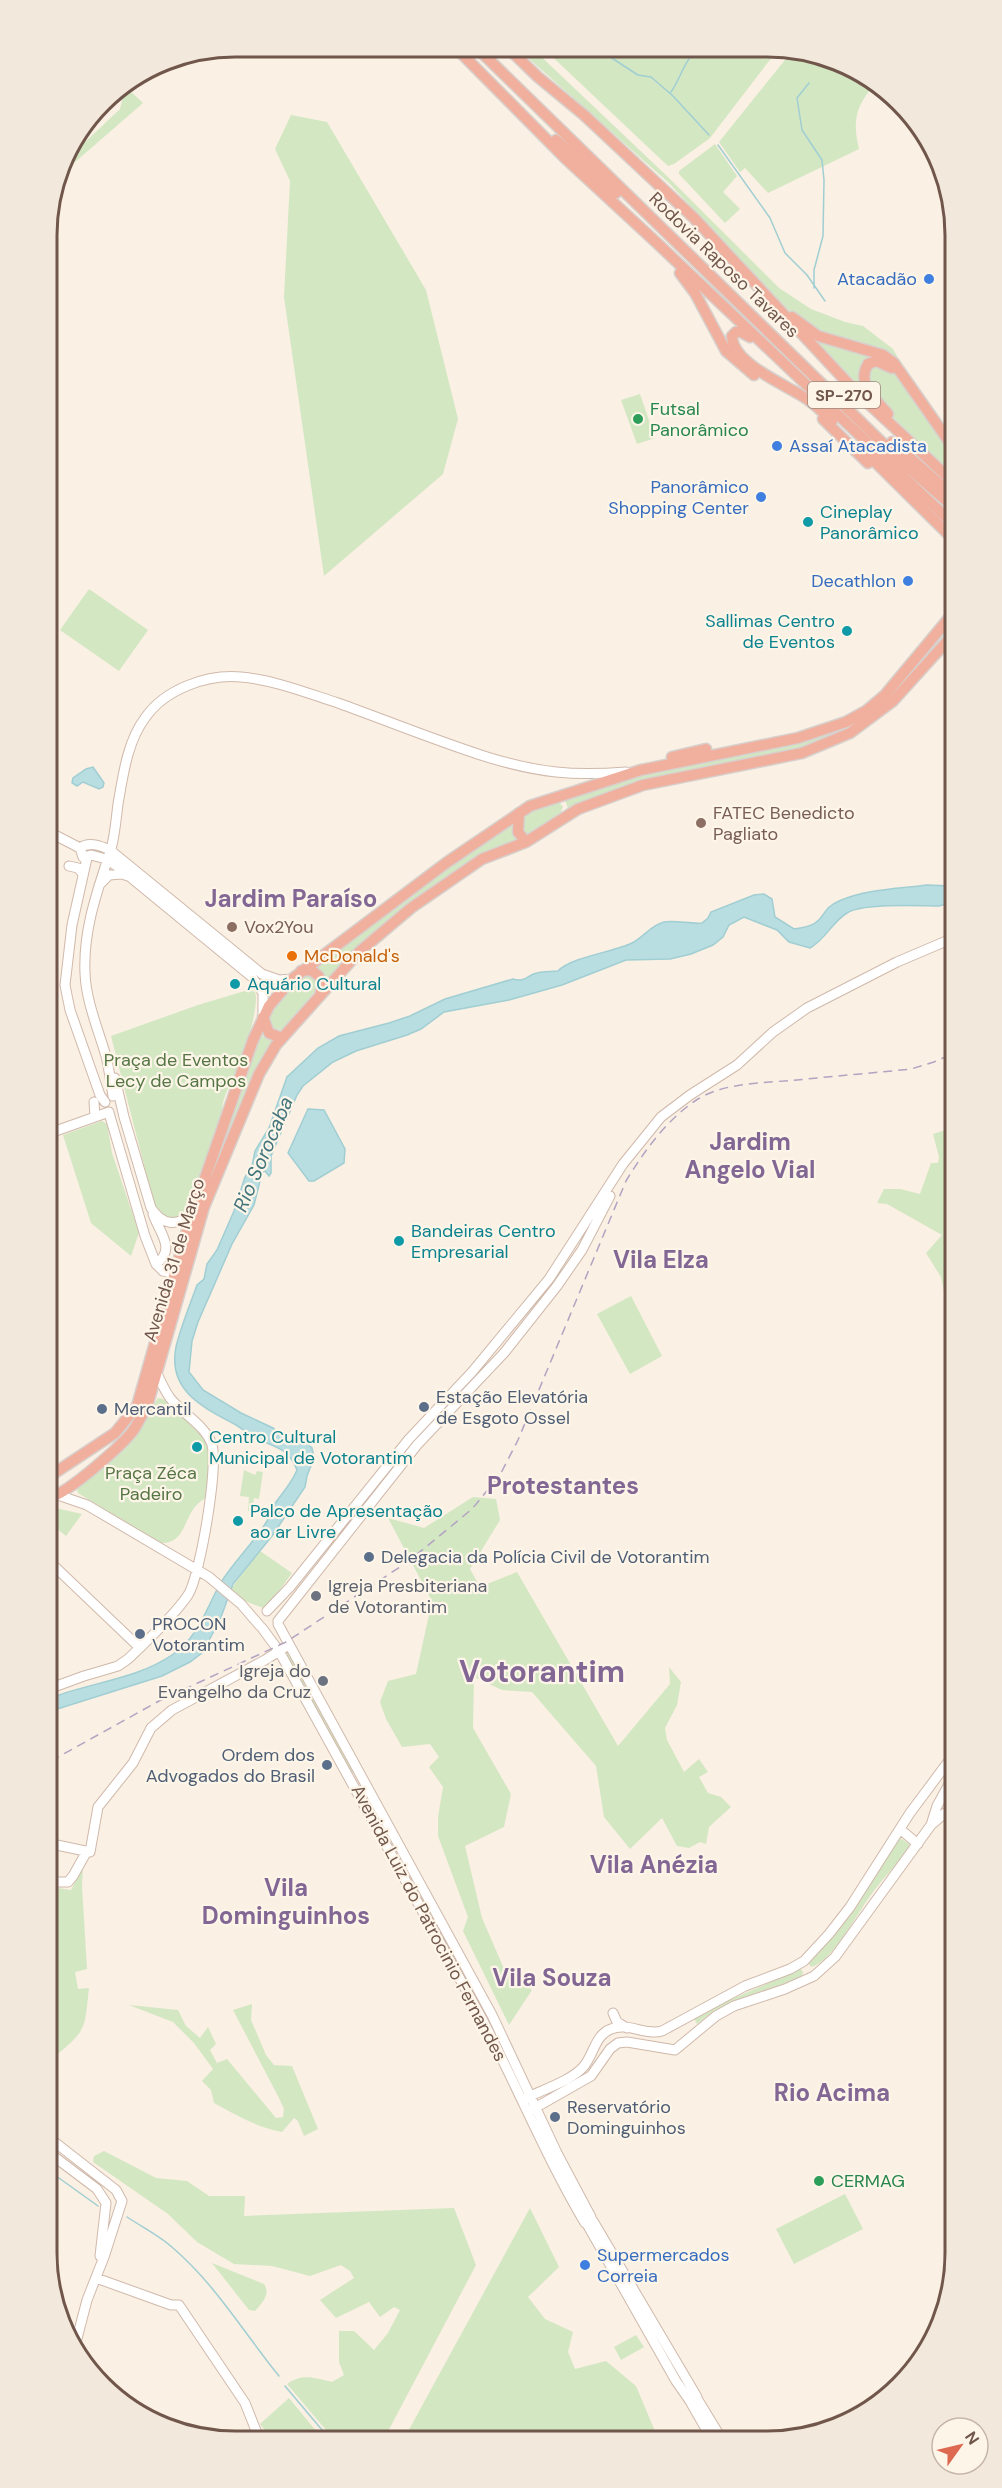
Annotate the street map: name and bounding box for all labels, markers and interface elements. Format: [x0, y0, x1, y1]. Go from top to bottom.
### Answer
street label: Rodovia Raposo Tavares [644, 187, 804, 343]
place label: Atacadão [837, 267, 917, 291]
marker: Atacadão [922, 272, 936, 286]
road number: SP-270 [808, 382, 880, 408]
place label: Futsal Panorâmico [650, 397, 749, 442]
marker: Futsal Panorâmico [631, 412, 645, 426]
place label: Assaí Atacadista [789, 434, 927, 458]
marker: Assaí Atacadista [770, 439, 784, 453]
place label: Panorâmico Shopping Center [608, 475, 749, 520]
marker: Panorâmico Shopping Center [754, 490, 768, 504]
place label: Cineplay Panorâmico [820, 500, 919, 545]
marker: Cineplay Panorâmico [801, 515, 815, 529]
place label: Decathlon [811, 569, 896, 593]
marker: Decathlon [901, 574, 915, 588]
place label: Sallimas Centro de Eventos [705, 609, 835, 654]
marker: Sallimas Centro de Eventos [840, 624, 854, 638]
place label: FATEC Benedicto Pagliato [713, 801, 855, 846]
marker: FATEC Benedicto Pagliato [694, 816, 708, 830]
district label: Jardim Paraíso [205, 883, 377, 914]
place label: Vox2You [244, 915, 314, 939]
marker: Vox2You [225, 920, 239, 934]
place label: McDonald's [304, 944, 400, 968]
marker: McDonald's [285, 949, 299, 963]
place label: Aquário Cultural [247, 972, 381, 996]
marker: Aquário Cultural [228, 977, 242, 991]
park label: Praça de Eventos Lecy de Campos [104, 1048, 248, 1093]
water label: Rio Sorocaba [227, 1092, 299, 1216]
district label: Jardim Angelo Vial [685, 1126, 815, 1185]
street label: Avenida 31 de Março [138, 1175, 210, 1345]
place label: Bandeiras Centro Empresarial [411, 1219, 556, 1264]
marker: Bandeiras Centro Empresarial [392, 1234, 406, 1248]
district label: Vila Elza [613, 1244, 709, 1275]
place label: Estação Elevatória de Esgoto Ossel [436, 1385, 588, 1430]
place label: Mercantil [114, 1397, 192, 1421]
marker: Estação Elevatória de Esgoto Ossel [417, 1400, 431, 1414]
marker: Mercantil [95, 1402, 109, 1416]
place label: Centro Cultural Municipal de Votorantim [209, 1425, 413, 1470]
marker: Centro Cultural Municipal de Votorantim [190, 1440, 204, 1454]
park label: Praça Zéca Padeiro [105, 1461, 197, 1506]
district label: Protestantes [487, 1470, 639, 1501]
place label: Palco de Apresentação ao ar Livre [250, 1499, 443, 1544]
marker: Palco de Apresentação ao ar Livre [231, 1514, 245, 1528]
place label: Delegacia da Polícia Civil de Votorantim [381, 1545, 710, 1569]
marker: Delegacia da Polícia Civil de Votorantim [362, 1550, 376, 1564]
place label: Igreja Presbiteriana de Votorantim [328, 1574, 487, 1619]
marker: Igreja Presbiteriana de Votorantim [309, 1589, 323, 1603]
place label: PROCON Votorantim [152, 1612, 245, 1657]
marker: PROCON Votorantim [133, 1627, 147, 1641]
district label: Votorantim [459, 1652, 625, 1691]
place label: Igreja do Evangelho da Cruz [158, 1659, 311, 1704]
marker: Igreja do Evangelho da Cruz [316, 1674, 330, 1688]
place label: Ordem dos Advogados do Brasil [146, 1743, 315, 1788]
marker: Ordem dos Advogados do Brasil [320, 1758, 334, 1772]
street label: Avenida Luiz do Patrocinio Fernandes [346, 1780, 512, 2066]
district label: Vila Anézia [590, 1849, 718, 1880]
district label: Vila Dominguinhos [202, 1872, 370, 1931]
district label: Vila Souza [492, 1962, 612, 1993]
district label: Rio Acima [774, 2077, 890, 2108]
place label: Reservatório Dominguinhos [567, 2095, 686, 2140]
marker: Reservatório Dominguinhos [548, 2110, 562, 2124]
place label: CERMAG [831, 2169, 905, 2193]
marker: CERMAG [812, 2174, 826, 2188]
place label: Supermercados Correia [597, 2243, 730, 2288]
marker: Supermercados Correia [578, 2258, 592, 2272]
north arrow [930, 2416, 990, 2476]
text: N [960, 2427, 984, 2449]

